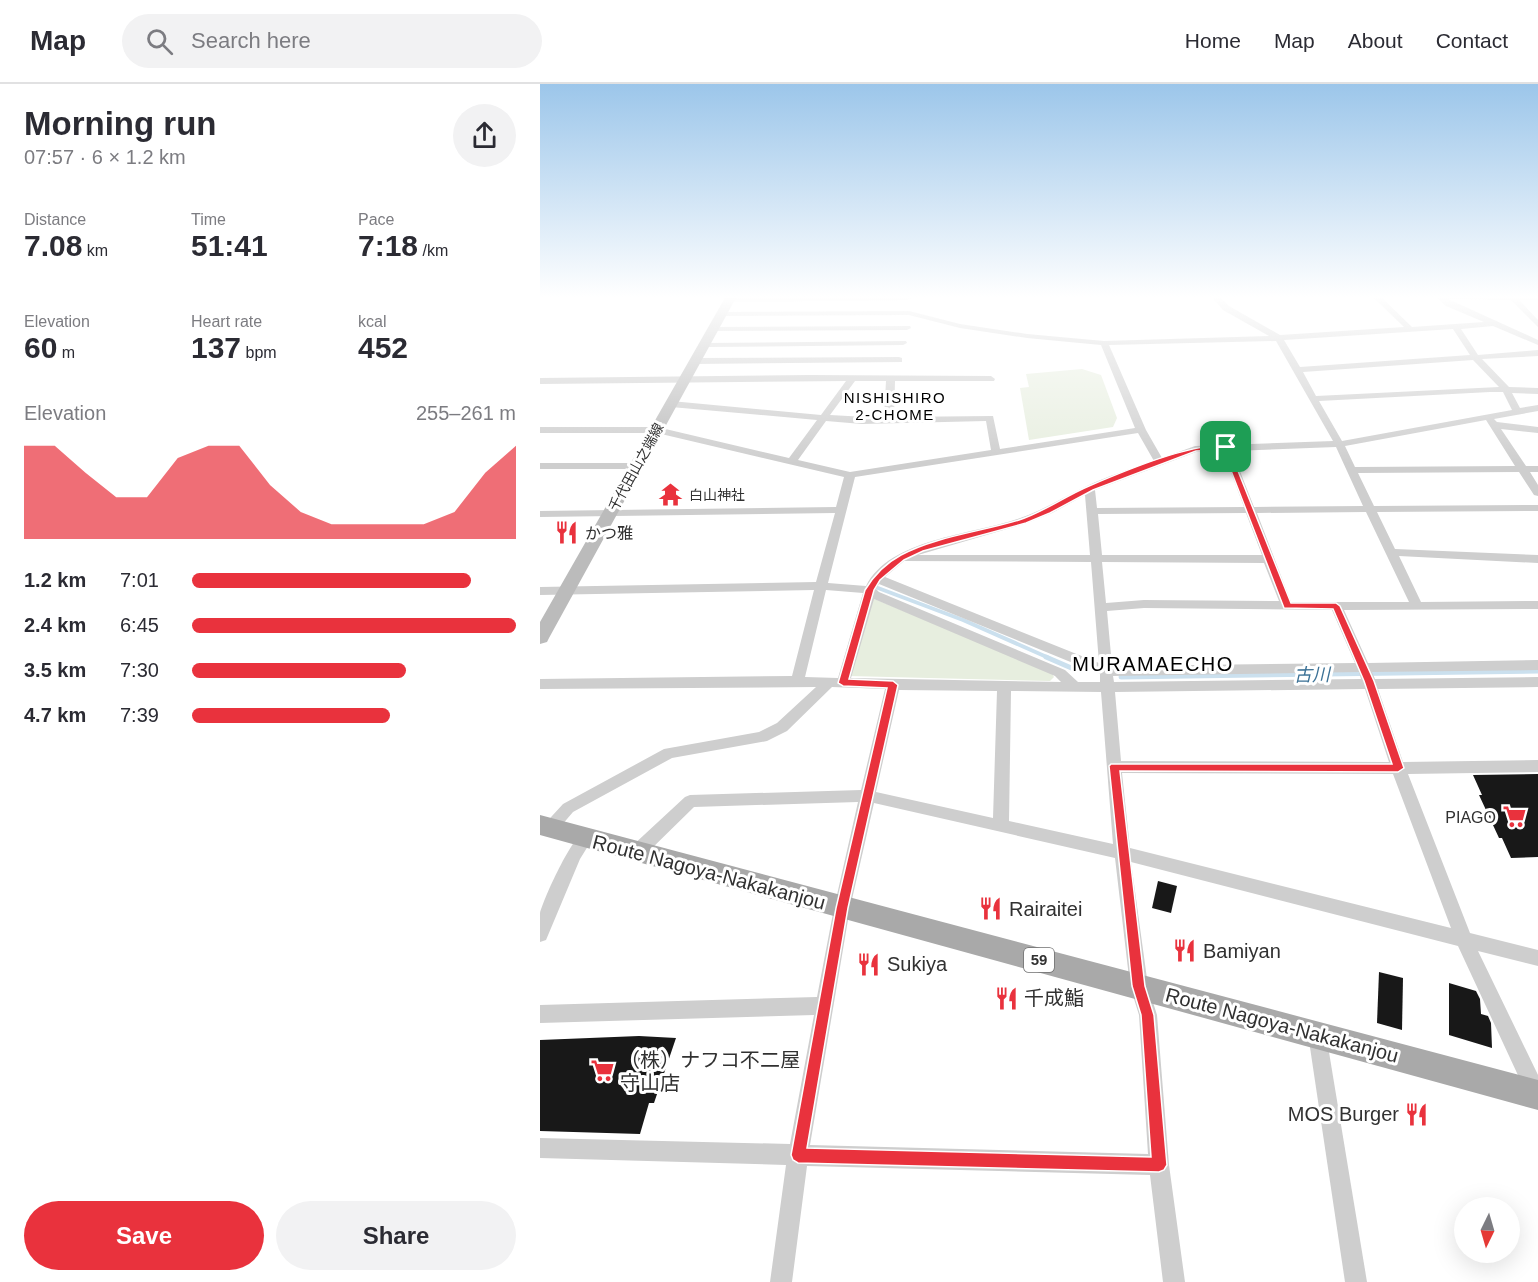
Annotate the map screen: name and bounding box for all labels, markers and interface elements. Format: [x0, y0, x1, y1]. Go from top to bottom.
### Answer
search box [122, 14, 542, 68]
text: Map [30, 25, 86, 56]
icon: search [143, 25, 176, 58]
text: Search here [191, 28, 311, 53]
text: Home [1185, 29, 1241, 52]
text: Map [1274, 29, 1315, 52]
text: About [1348, 29, 1403, 52]
text: Contact [1436, 29, 1508, 52]
button: share [453, 104, 516, 167]
text: Morning run [24, 105, 216, 142]
text: 07:57 · 6 × 1.2 km [24, 146, 186, 168]
text: Distance [24, 211, 86, 228]
text: Time [191, 211, 226, 228]
text: Pace [358, 211, 394, 228]
text: 7.08 [24, 229, 82, 262]
text: 51:41 [191, 229, 268, 262]
text: 7:18 [358, 229, 418, 262]
text: km [82, 242, 108, 259]
text: /km [418, 242, 448, 259]
text: Elevation [24, 313, 90, 330]
text: Heart rate [191, 313, 262, 330]
text: kcal [358, 313, 386, 330]
text: 60 [24, 331, 57, 364]
text: 137 [191, 331, 241, 364]
text: 452 [358, 331, 408, 364]
text: m [57, 344, 75, 361]
text: bpm [241, 344, 277, 361]
district label: NISHISHIRO 2-CHOME [844, 389, 946, 423]
text: Elevation [24, 402, 106, 424]
text: 255–261 m [416, 402, 516, 424]
street label: 千代田山之端線 [605, 420, 667, 514]
pin [1200, 421, 1251, 472]
icon: arrive [1209, 430, 1242, 463]
temple icon: 白山神社 [658, 482, 684, 508]
place label: 白山神社 [689, 487, 745, 503]
restaurant icon: かつ雅 [554, 520, 580, 546]
place label: かつ雅 [585, 525, 633, 542]
text: 1.2 km [24, 569, 86, 591]
text: 7:01 [120, 569, 159, 591]
text: 2.4 km [24, 614, 86, 636]
text: 6:45 [120, 614, 159, 636]
district label: MURAMAECHO [1072, 653, 1234, 675]
text: 3.5 km [24, 659, 86, 681]
text: 7:30 [120, 659, 159, 681]
water label: 古川 [1294, 665, 1332, 685]
text: 4.7 km [24, 704, 86, 726]
text: 7:39 [120, 704, 159, 726]
supermarket icon: PIAGO [1501, 804, 1527, 830]
place label: PIAGO [1445, 809, 1496, 826]
street label: Route Nagoya-Nakakanjou [590, 830, 828, 914]
restaurant icon: Rairaitei [978, 896, 1004, 922]
place label: Rairaitei [1009, 898, 1082, 920]
restaurant icon: Bamiyan [1172, 938, 1198, 964]
place label: Bamiyan [1203, 940, 1281, 962]
road number: 59 [1024, 948, 1054, 972]
restaurant icon: Sukiya [856, 951, 882, 977]
place label: Sukiya [887, 953, 948, 975]
street label: Route Nagoya-Nakakanjou [1163, 983, 1401, 1067]
restaurant icon: 千成鮨 [993, 985, 1019, 1011]
place label: 千成鮨 [1024, 987, 1084, 1009]
place label: （株）ナフコ不二屋 守山店 [620, 1049, 800, 1094]
supermarket icon: （株）ナフコ不二屋 守山店 [589, 1058, 615, 1084]
restaurant icon: MOS Burger [1404, 1101, 1430, 1127]
place label: MOS Burger [1288, 1103, 1399, 1125]
north arrow [1454, 1197, 1520, 1263]
map controls [1454, 1197, 1520, 1263]
button: Save [24, 1201, 264, 1270]
button: Share [276, 1201, 516, 1270]

